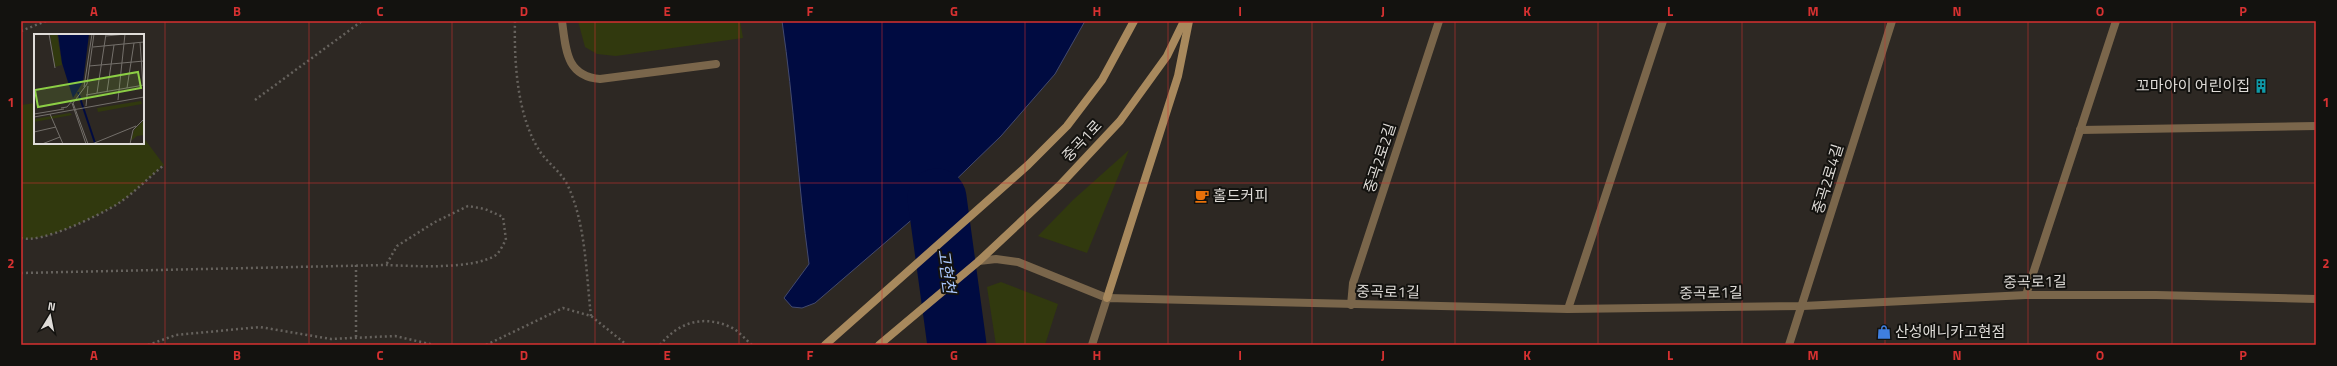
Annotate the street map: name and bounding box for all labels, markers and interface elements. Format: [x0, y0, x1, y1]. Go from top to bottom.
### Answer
text: A [90, 1, 98, 21]
text: B [233, 1, 241, 21]
text: C [376, 1, 384, 21]
text: D [520, 1, 528, 21]
text: E [663, 1, 671, 21]
text: F [807, 1, 814, 21]
text: G [950, 1, 958, 21]
text: H [1093, 1, 1101, 21]
text: I [1238, 1, 1242, 21]
text: J [1381, 1, 1385, 21]
text: K [1523, 1, 1531, 21]
text: L [1667, 1, 1673, 21]
text: M [1807, 1, 1819, 21]
text: N [1952, 1, 1962, 21]
text: O [2096, 1, 2104, 21]
text: P [2239, 1, 2247, 21]
inset map [34, 34, 144, 144]
place label: 꼬마아이 어린이집 [2136, 74, 2250, 97]
building icon: 꼬마아이 어린이집 [2253, 78, 2269, 94]
text: 1 [7, 92, 15, 112]
text: 1 [2322, 92, 2330, 112]
street label: 중곡1로 [1056, 115, 1107, 167]
street label: 중곡2로2길 [1357, 120, 1402, 196]
street label: 중곡2로4길 [1806, 141, 1849, 217]
place label: 홀드커피 [1213, 184, 1268, 207]
cafe icon: 홀드커피 [1194, 188, 1210, 204]
water label: 고현천 [932, 247, 962, 297]
text: 2 [7, 253, 15, 273]
text: 2 [2322, 253, 2330, 273]
street label: 중곡로1길 [2003, 269, 2067, 294]
street label: 중곡로1길 [1356, 279, 1420, 304]
street label: 중곡로1길 [1679, 280, 1743, 305]
north arrow [30, 296, 70, 336]
text: N [47, 298, 57, 315]
place label: 산성애니카고현점 [1895, 320, 2005, 343]
shop icon: 산성애니카고현점 [1876, 324, 1892, 340]
text: A [90, 345, 98, 365]
text: B [233, 345, 241, 365]
text: C [376, 345, 384, 365]
text: D [520, 345, 528, 365]
text: E [663, 345, 671, 365]
text: F [807, 345, 814, 365]
text: G [950, 345, 958, 365]
text: H [1093, 345, 1101, 365]
text: I [1238, 345, 1242, 365]
text: J [1381, 345, 1385, 365]
text: K [1523, 345, 1531, 365]
text: L [1667, 345, 1673, 365]
text: M [1807, 345, 1819, 365]
text: N [1952, 345, 1962, 365]
text: O [2096, 345, 2104, 365]
text: P [2239, 345, 2247, 365]

